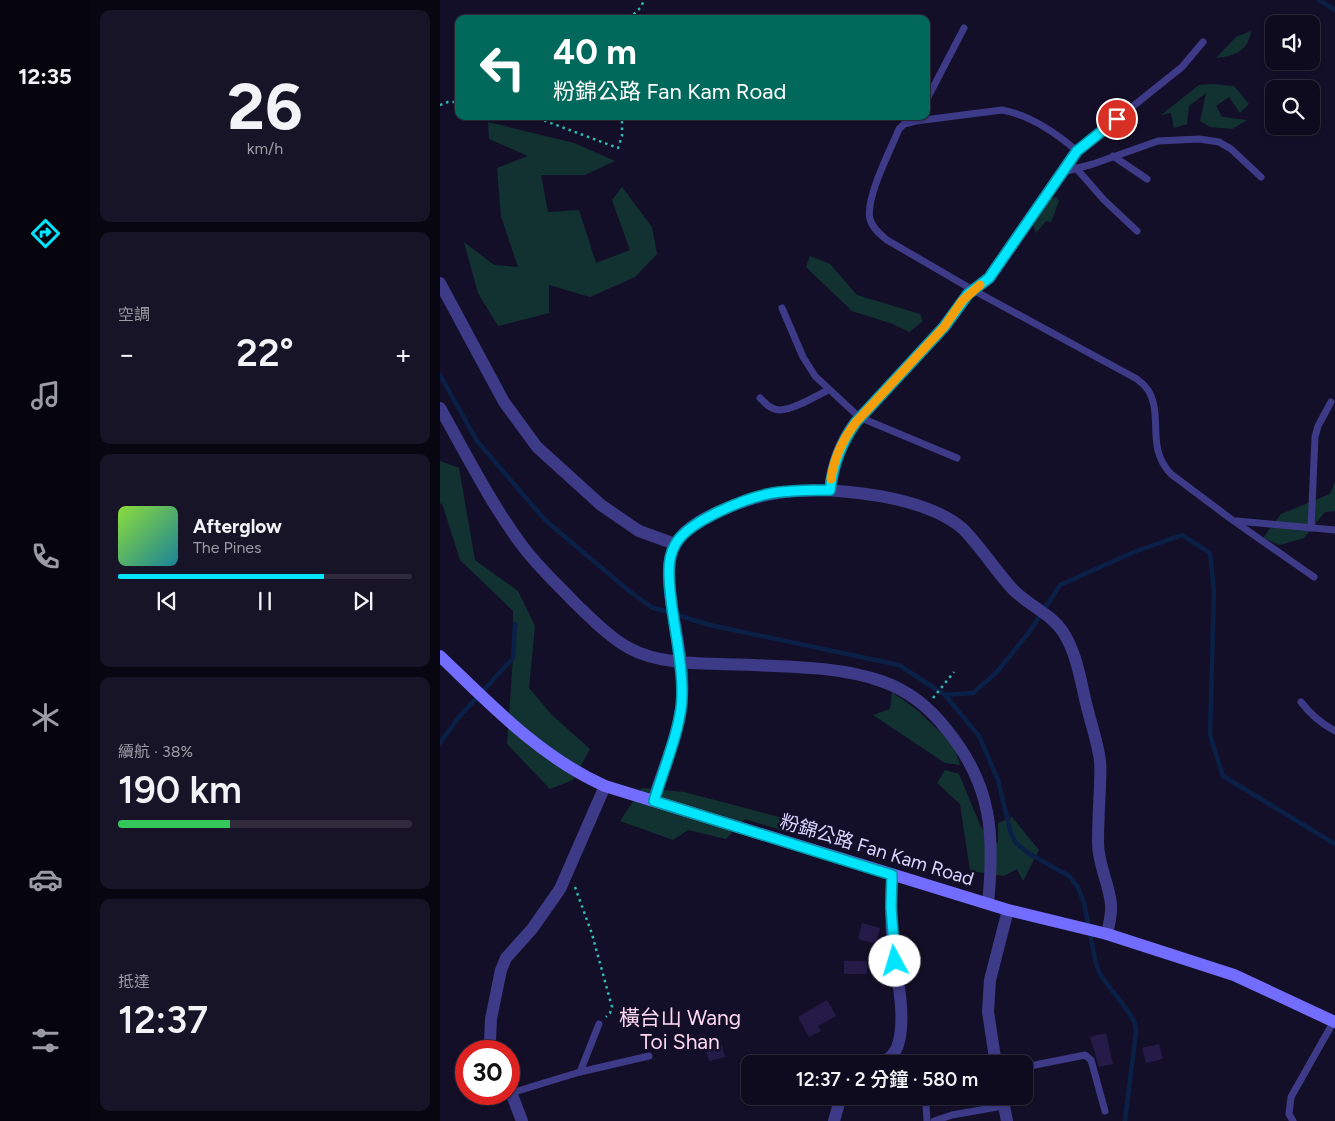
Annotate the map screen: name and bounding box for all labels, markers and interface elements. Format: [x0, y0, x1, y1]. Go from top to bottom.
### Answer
map controls [1265, 15, 1320, 135]
button: sound [1265, 15, 1320, 70]
text: 40 m [553, 31, 637, 73]
icon: left [470, 35, 535, 100]
text: 12:35 [18, 63, 72, 90]
text: 26 [227, 67, 303, 145]
text: 粉錦公路 Fan Kam Road [553, 78, 786, 105]
button: search [1265, 80, 1320, 135]
pin [1096, 98, 1138, 140]
icon: arrive [1103, 105, 1131, 133]
text: km/h [247, 139, 283, 158]
icon: directions [28, 216, 63, 251]
text: 空調 [118, 305, 150, 324]
text: 22° [236, 330, 294, 376]
text: − [118, 337, 135, 371]
text: + [395, 337, 412, 371]
icon: music [28, 378, 63, 413]
text: Afterglow [193, 515, 282, 538]
text: The Pines [193, 538, 262, 557]
icon: phone [28, 539, 63, 574]
icon: previous [153, 587, 181, 615]
icon: pause [251, 587, 279, 615]
icon: next [349, 587, 377, 615]
icon: climate [28, 700, 63, 735]
text: 續航 · 38% [118, 742, 193, 761]
text: 190 km [118, 767, 242, 813]
street label: 粉錦公路 Fan Kam Road [777, 810, 977, 890]
icon: car [28, 862, 63, 897]
position arrow [868, 934, 920, 986]
text: 抵達 [118, 972, 150, 991]
text: 12:37 [118, 997, 208, 1043]
district label: 橫台山 Wang Toi Shan [619, 1005, 741, 1054]
icon: filters [28, 1023, 63, 1058]
speed limit sign: 30 [455, 1040, 520, 1105]
text: 12:37 · 2 分鐘 · 580 m [796, 1068, 978, 1091]

